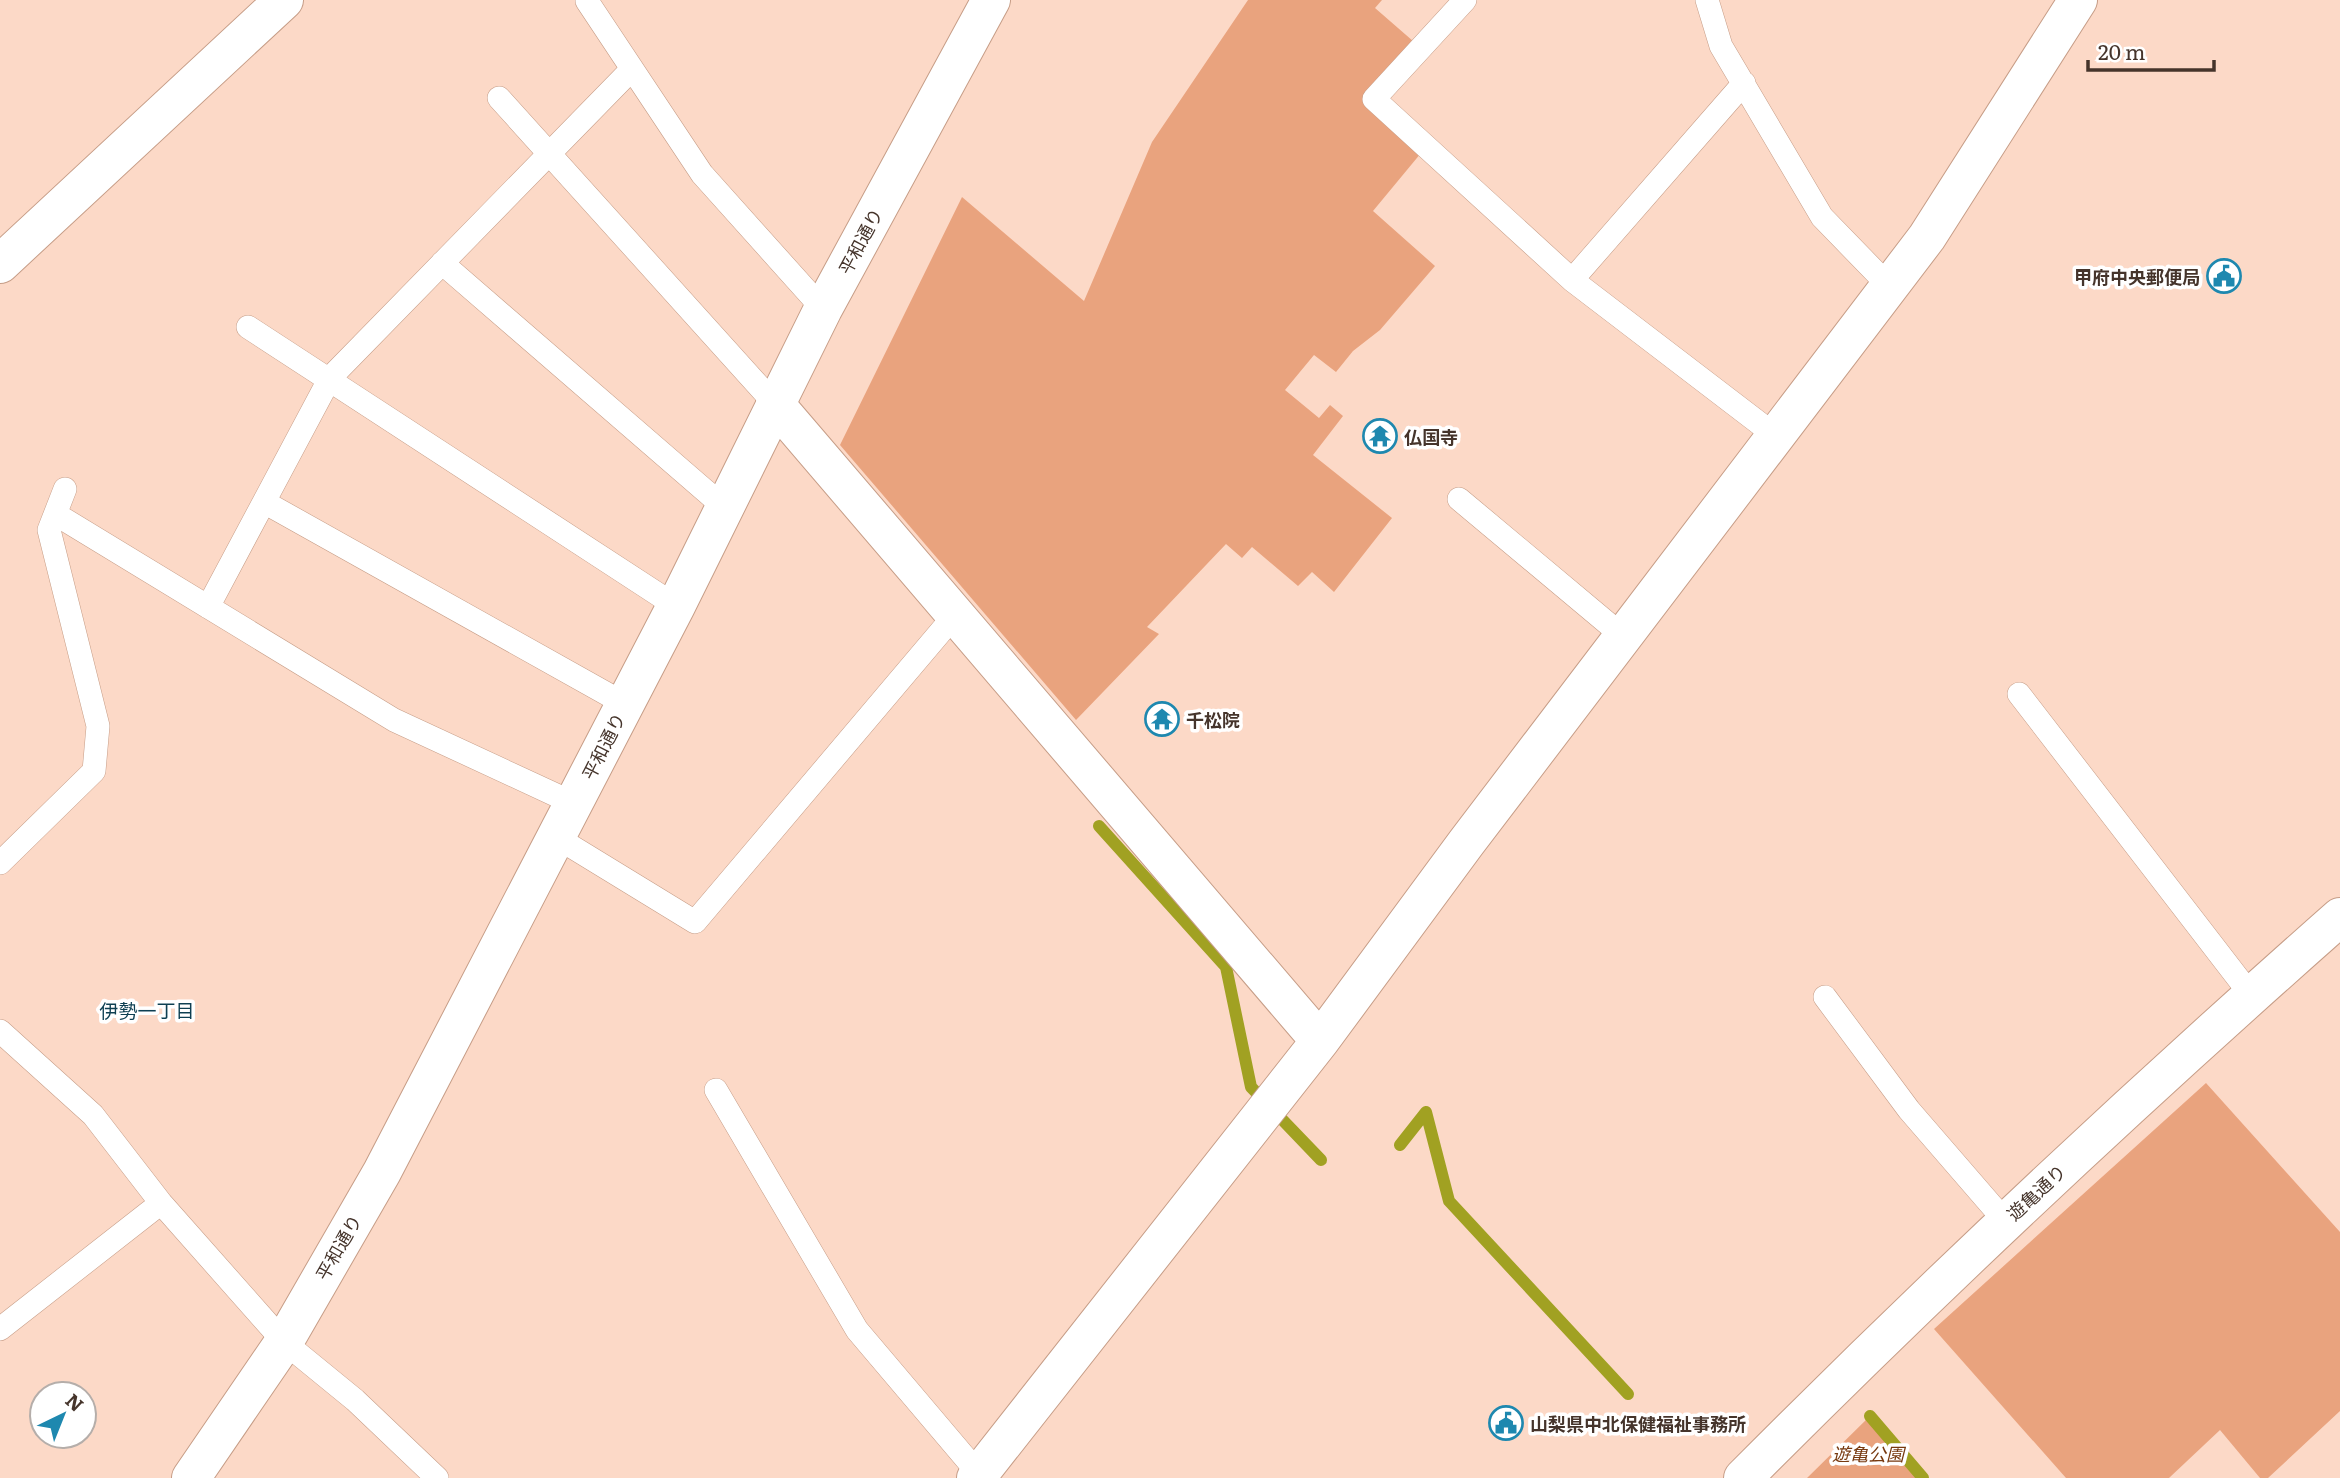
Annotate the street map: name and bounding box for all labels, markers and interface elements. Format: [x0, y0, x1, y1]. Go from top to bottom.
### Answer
scale bar [2088, 28, 2214, 72]
text: 20 m [2098, 35, 2145, 66]
street label: 平和通り [831, 203, 889, 279]
public building icon: 甲府中央郵便局 [2205, 257, 2243, 295]
place label: 甲府中央郵便局 [2074, 263, 2200, 290]
temple icon: 仏国寺 [1361, 417, 1399, 455]
place label: 仏国寺 [1404, 423, 1458, 450]
temple icon: 千松院 [1143, 700, 1181, 738]
place label: 千松院 [1186, 706, 1240, 733]
street label: 平和通り [575, 708, 631, 784]
district label: 伊勢一丁目 [99, 996, 195, 1024]
street label: 遊亀通り [2000, 1158, 2072, 1226]
street label: 平和通り [308, 1209, 368, 1285]
north arrow [28, 1380, 98, 1450]
text: N [60, 1386, 91, 1418]
public building icon: 山梨県中北保健福祉事務所 [1487, 1404, 1525, 1442]
place label: 山梨県中北保健福祉事務所 [1530, 1410, 1746, 1437]
park label: 遊亀公園 [1832, 1440, 1907, 1467]

